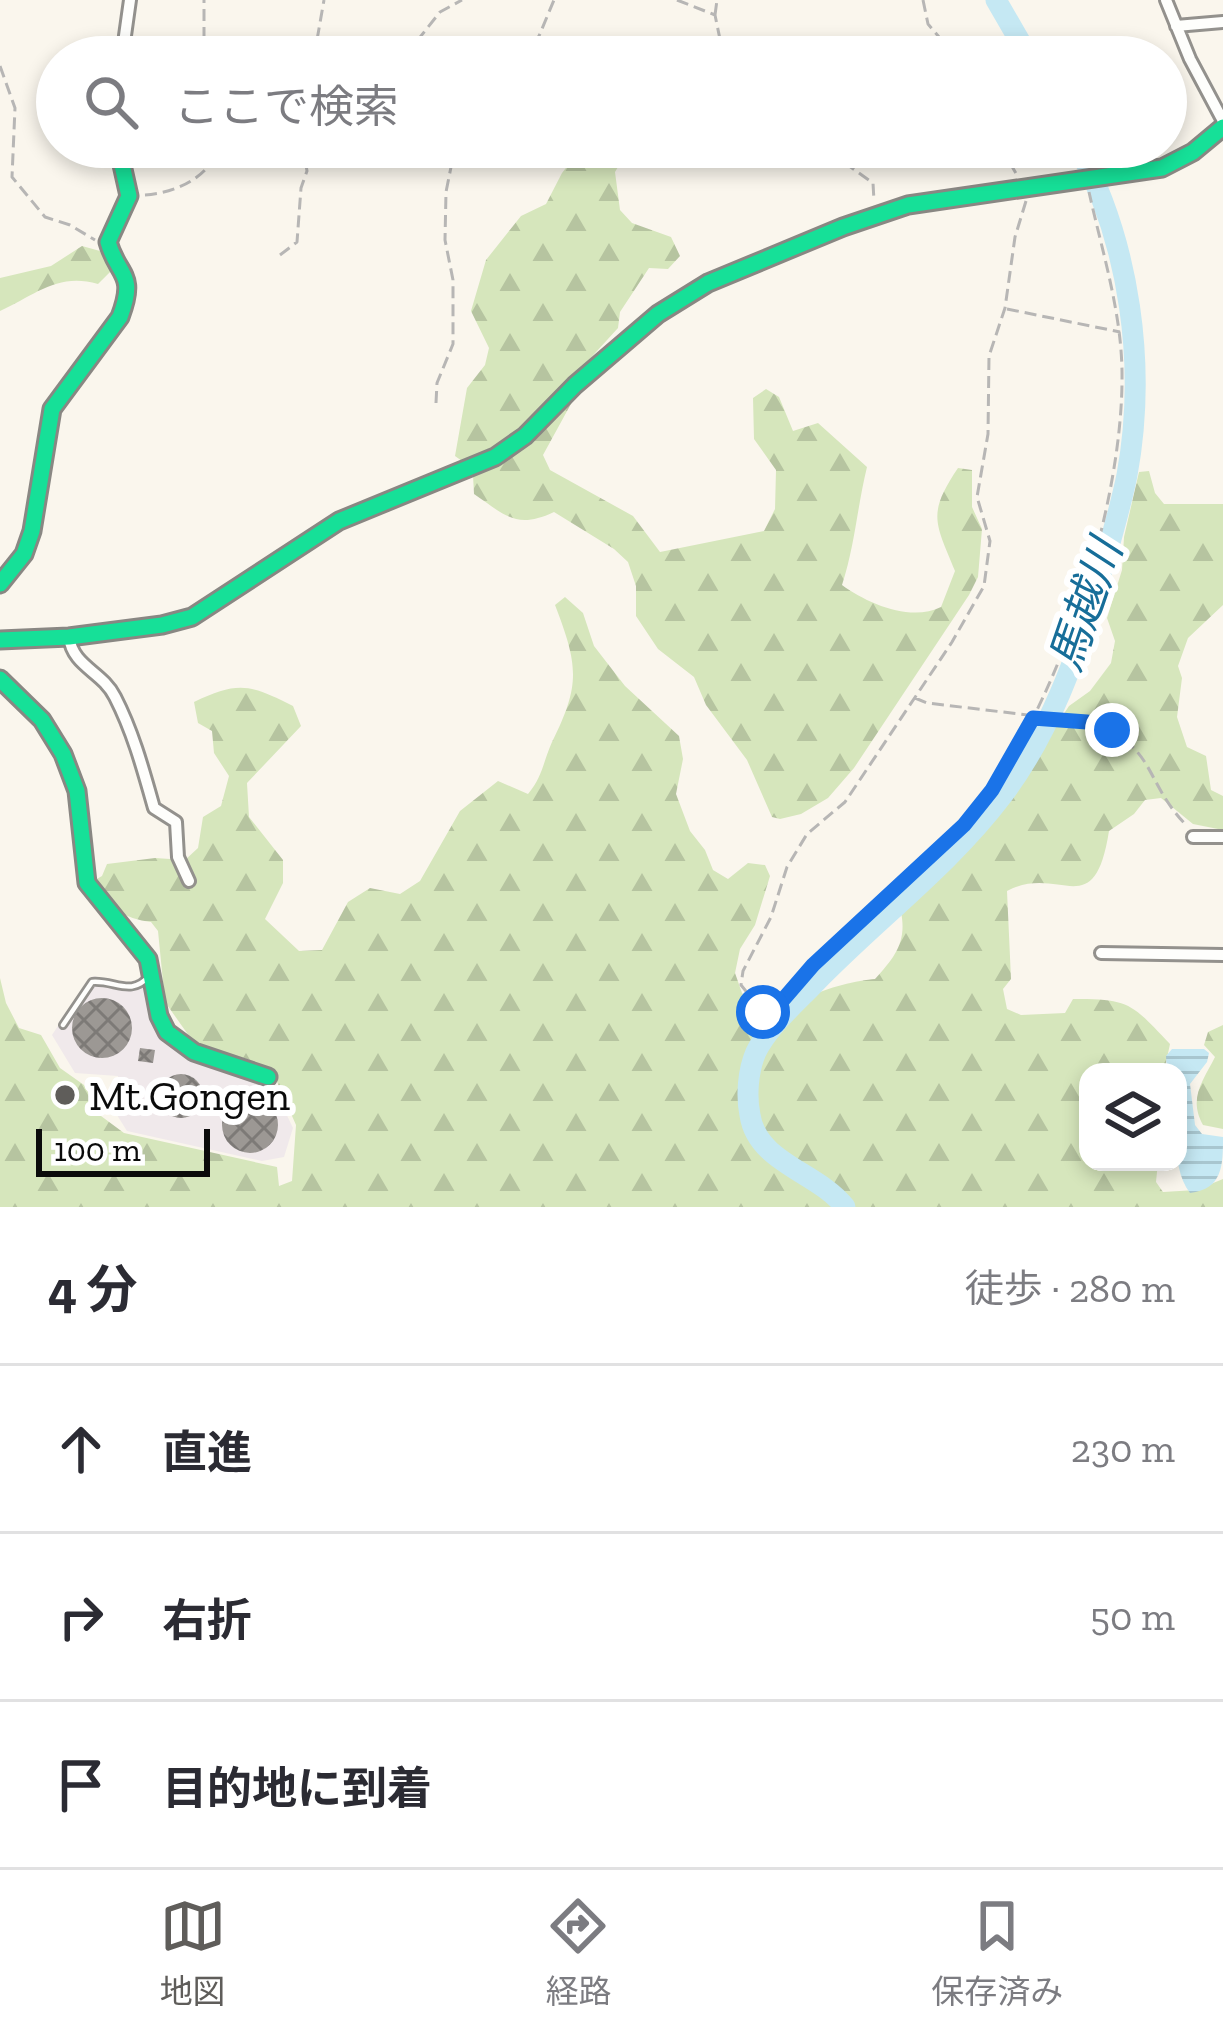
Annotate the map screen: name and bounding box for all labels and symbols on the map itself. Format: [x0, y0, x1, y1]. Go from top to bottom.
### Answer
water label: 馬越川 [1038, 529, 1135, 678]
route end [1085, 703, 1139, 757]
route start [736, 985, 790, 1039]
place label: Mt.Gongen [89, 1070, 290, 1121]
marker: Mt.Gongen [52, 1082, 78, 1108]
scale bar [36, 1123, 210, 1176]

